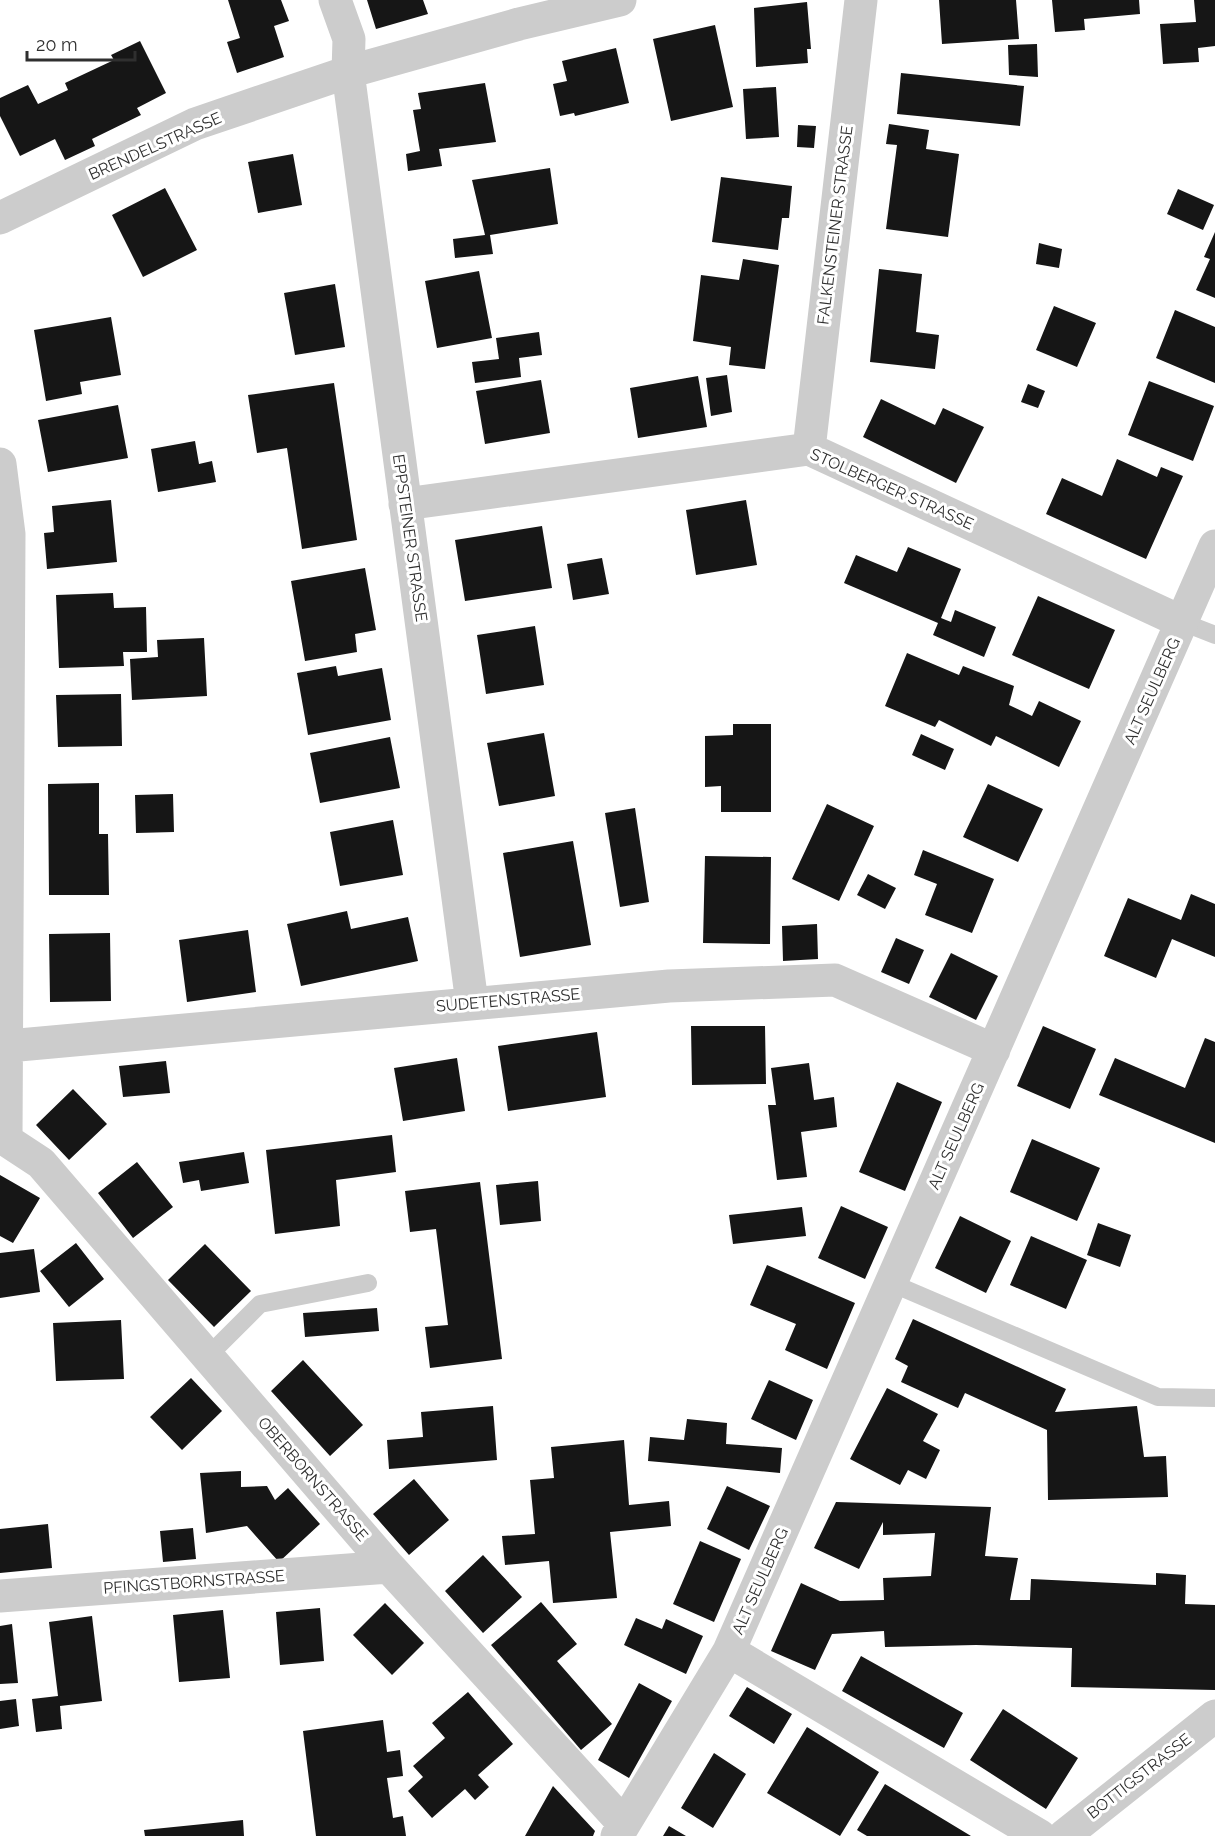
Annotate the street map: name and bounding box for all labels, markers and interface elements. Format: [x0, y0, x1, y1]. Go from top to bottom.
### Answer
scale bar [27, 24, 135, 62]
text: 20 m [36, 34, 78, 55]
street label: BRENDELSTRASSE [86, 108, 225, 184]
street label: FALKENSTEINER STRASSE [813, 124, 857, 326]
street label: STOLBERGER STRASSE [807, 444, 977, 534]
street label: EPPSTEINER STRASSE [389, 453, 431, 623]
street label: ALT SEULBERG [1120, 635, 1184, 747]
street label: SUDETENSTRASSE [435, 984, 581, 1016]
street label: ALT SEULBERG [924, 1080, 988, 1192]
street label: OBERBORNSTRASSE [254, 1413, 372, 1545]
street label: ALT SEULBERG [728, 1525, 792, 1637]
street label: PFINGSTBORNSTRASSE [103, 1566, 286, 1598]
street label: BOTTIGSTRASSE [1083, 1729, 1195, 1823]

